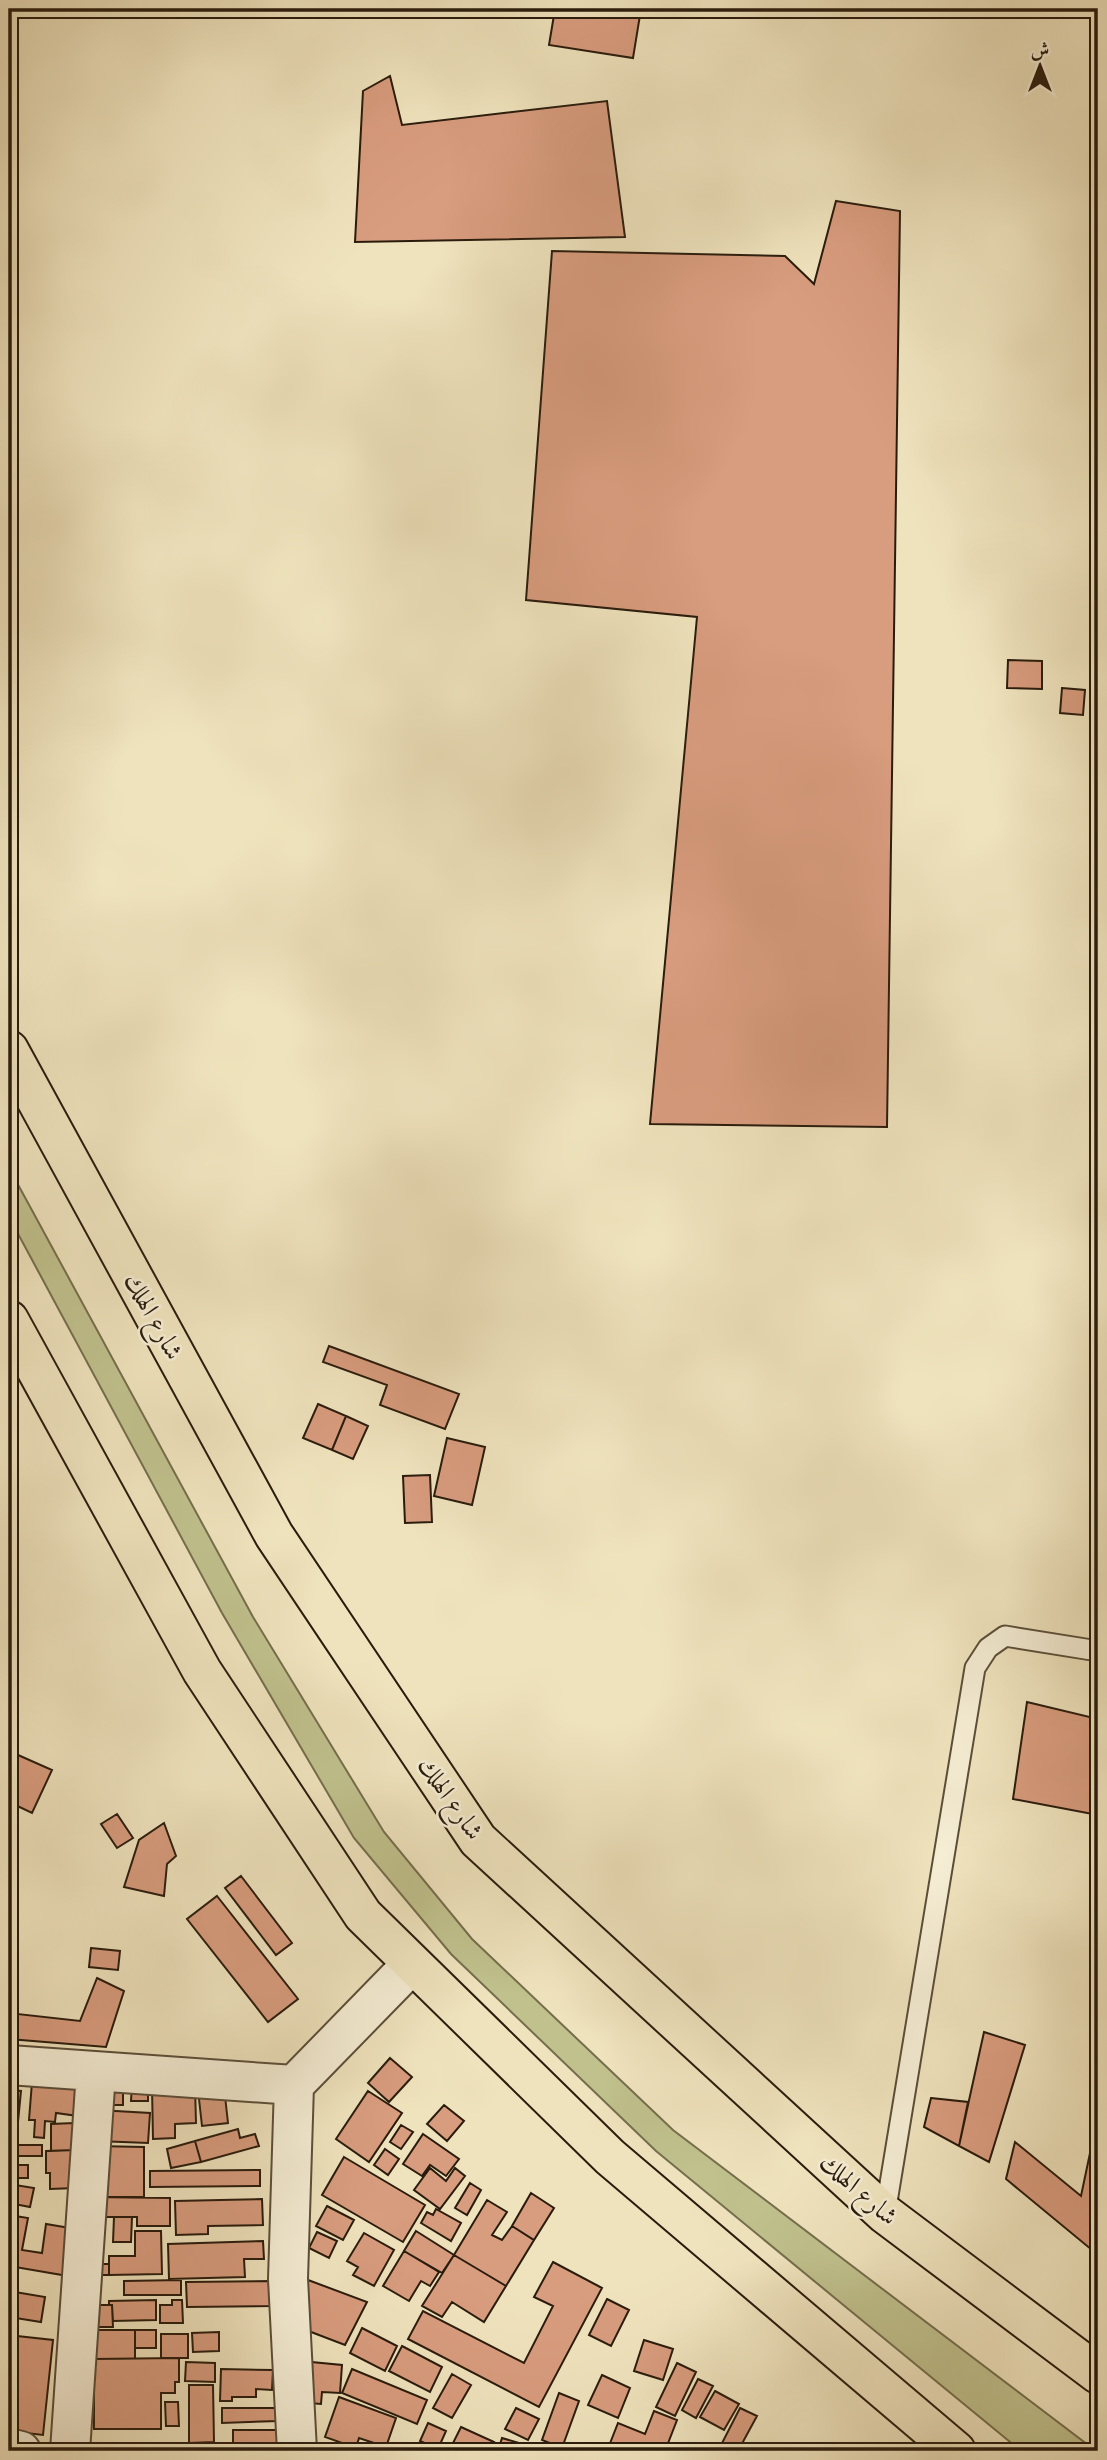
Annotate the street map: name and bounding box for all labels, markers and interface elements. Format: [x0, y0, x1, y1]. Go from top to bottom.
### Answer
north arrow [1006, 32, 1076, 102]
text: ش [1031, 37, 1049, 62]
street label: شارع الهلك [112, 1266, 192, 1368]
street label: شارع الهلك [406, 1750, 492, 1849]
street label: شارع الهلك [809, 2145, 906, 2237]

